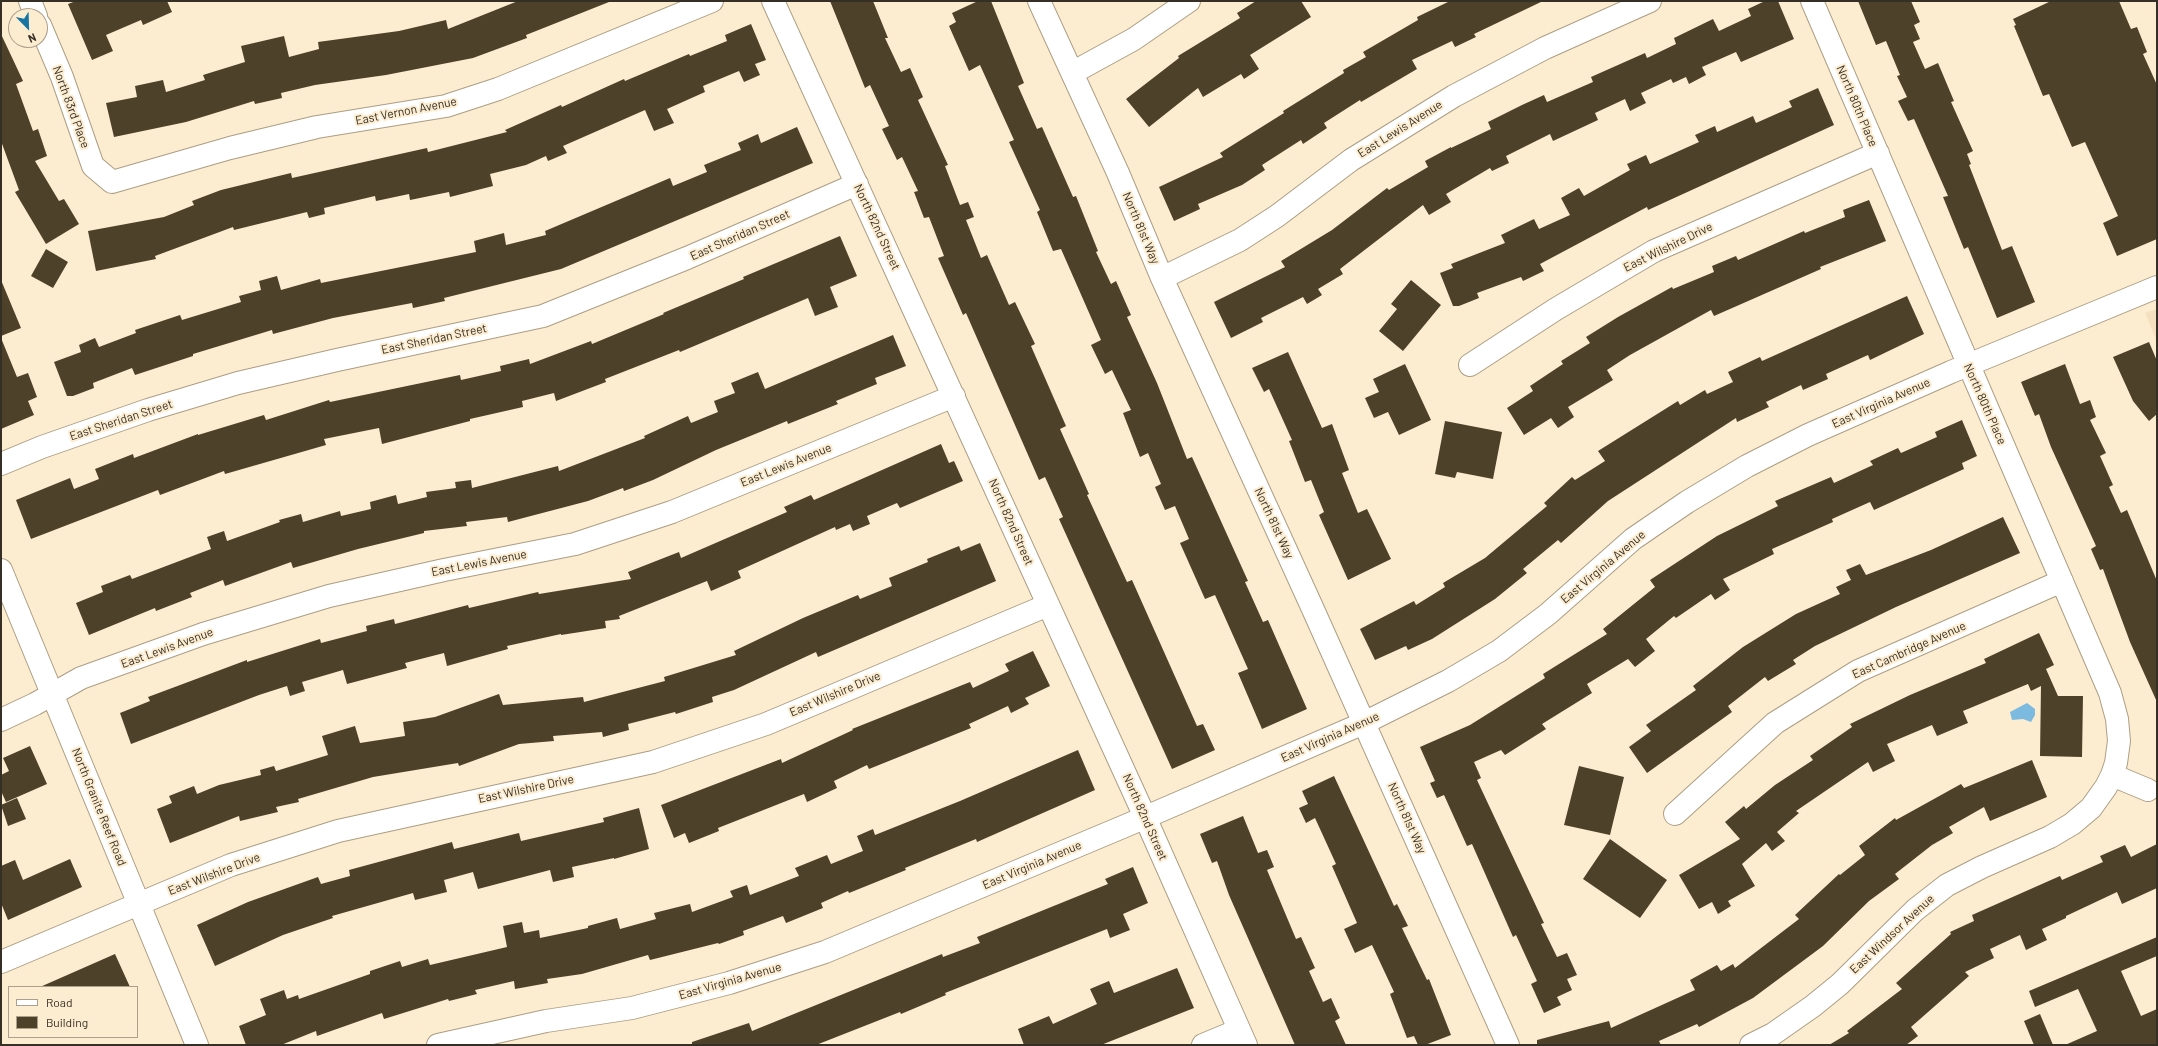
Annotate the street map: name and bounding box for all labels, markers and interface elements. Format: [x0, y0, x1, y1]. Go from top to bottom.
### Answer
north arrow [8, 8, 48, 48]
text: N [27, 31, 38, 46]
street label: North 80th Place [1833, 63, 1881, 149]
street label: North 83rd Place [49, 64, 93, 150]
street label: East Vernon Avenue [354, 94, 458, 128]
street label: East Lewis Avenue [1355, 97, 1445, 161]
street label: North 82nd Street [851, 182, 903, 272]
street label: North 81st Way [1119, 190, 1163, 266]
street label: East Sheridan Street [688, 207, 792, 263]
street label: East Wilshire Drive [1621, 219, 1715, 275]
street label: East Sheridan Street [380, 321, 488, 357]
street label: North 80th Place [1961, 361, 2009, 447]
street label: East Virginia Avenue [1830, 375, 1932, 431]
street label: East Sheridan Street [68, 397, 174, 443]
street label: East Lewis Avenue [738, 440, 834, 490]
street label: North 82nd Street [985, 476, 1037, 568]
street label: North 81st Way [1251, 485, 1297, 561]
street label: East Virginia Avenue [1558, 527, 1648, 607]
street label: East Lewis Avenue [430, 547, 528, 579]
street label: East Cambridge Avenue [1850, 618, 1968, 682]
street label: East Lewis Avenue [119, 625, 215, 671]
street label: East Wilshire Drive [787, 668, 883, 720]
street label: East Virginia Avenue [1279, 709, 1381, 765]
street label: North Granite Reef Road [69, 746, 129, 868]
street label: North 82nd Street [1119, 771, 1171, 863]
street label: East Wilshire Drive [477, 772, 575, 806]
street label: North 81st Way [1385, 780, 1429, 856]
street label: East Virginia Avenue [980, 838, 1084, 892]
street label: East Wilshire Drive [166, 850, 262, 898]
street label: East Windsor Avenue [1847, 891, 1937, 977]
street label: East Virginia Avenue [677, 959, 783, 1003]
legend [8, 986, 138, 1038]
text: Road [46, 995, 73, 1009]
text: Building [46, 1015, 88, 1029]

